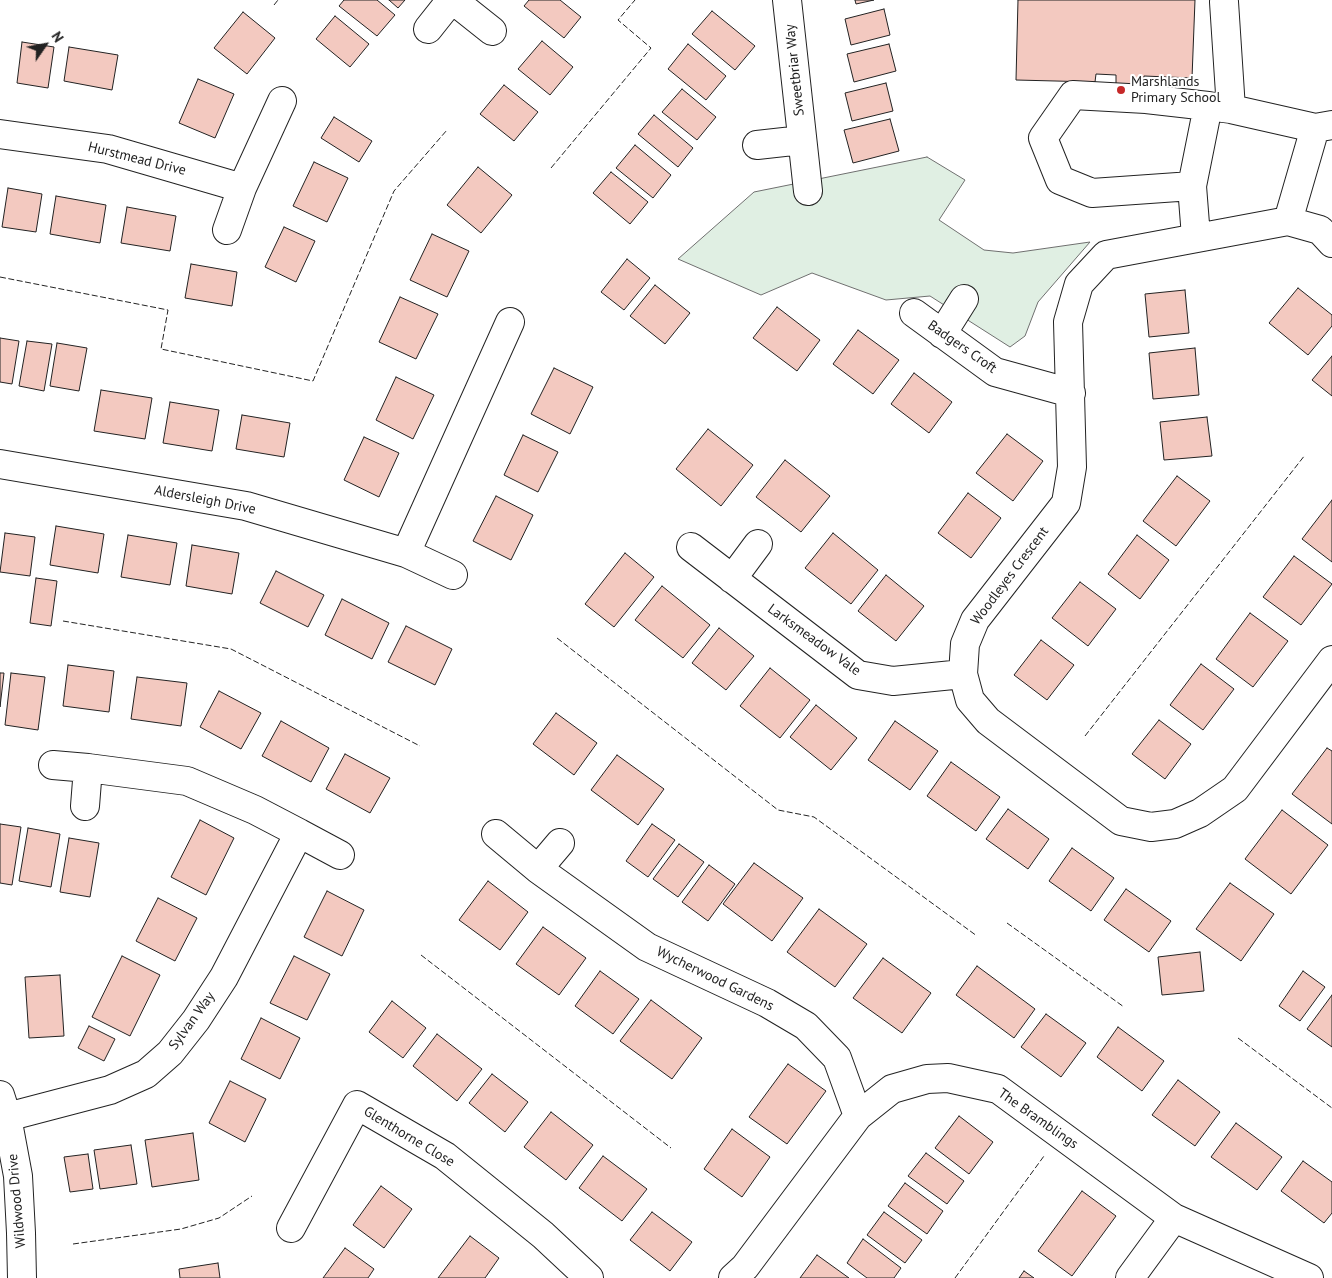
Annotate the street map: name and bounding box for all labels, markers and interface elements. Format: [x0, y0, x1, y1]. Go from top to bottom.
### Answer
north arrow [20, 20, 70, 70]
street label: Sweetbriar Way [782, 23, 808, 117]
text: N [48, 28, 68, 46]
place label: Marshlands Primary School [1131, 74, 1221, 106]
marker: Marshlands Primary School [1115, 84, 1127, 96]
street label: Hurstmead Drive [86, 139, 188, 179]
street label: Badgers Croft [924, 317, 1000, 377]
street label: Aldersleigh Drive [153, 482, 257, 518]
street label: Woodleyes Crescent [968, 524, 1052, 628]
street label: Larksmeadow Vale [764, 601, 864, 679]
street label: Wycherwood Gardens [654, 943, 776, 1015]
street label: Sylvan Way [165, 989, 219, 1053]
street label: The Bramblings [995, 1085, 1081, 1153]
street label: Glenthorne Close [360, 1103, 458, 1171]
street label: Wildwood Drive [5, 1153, 29, 1249]

